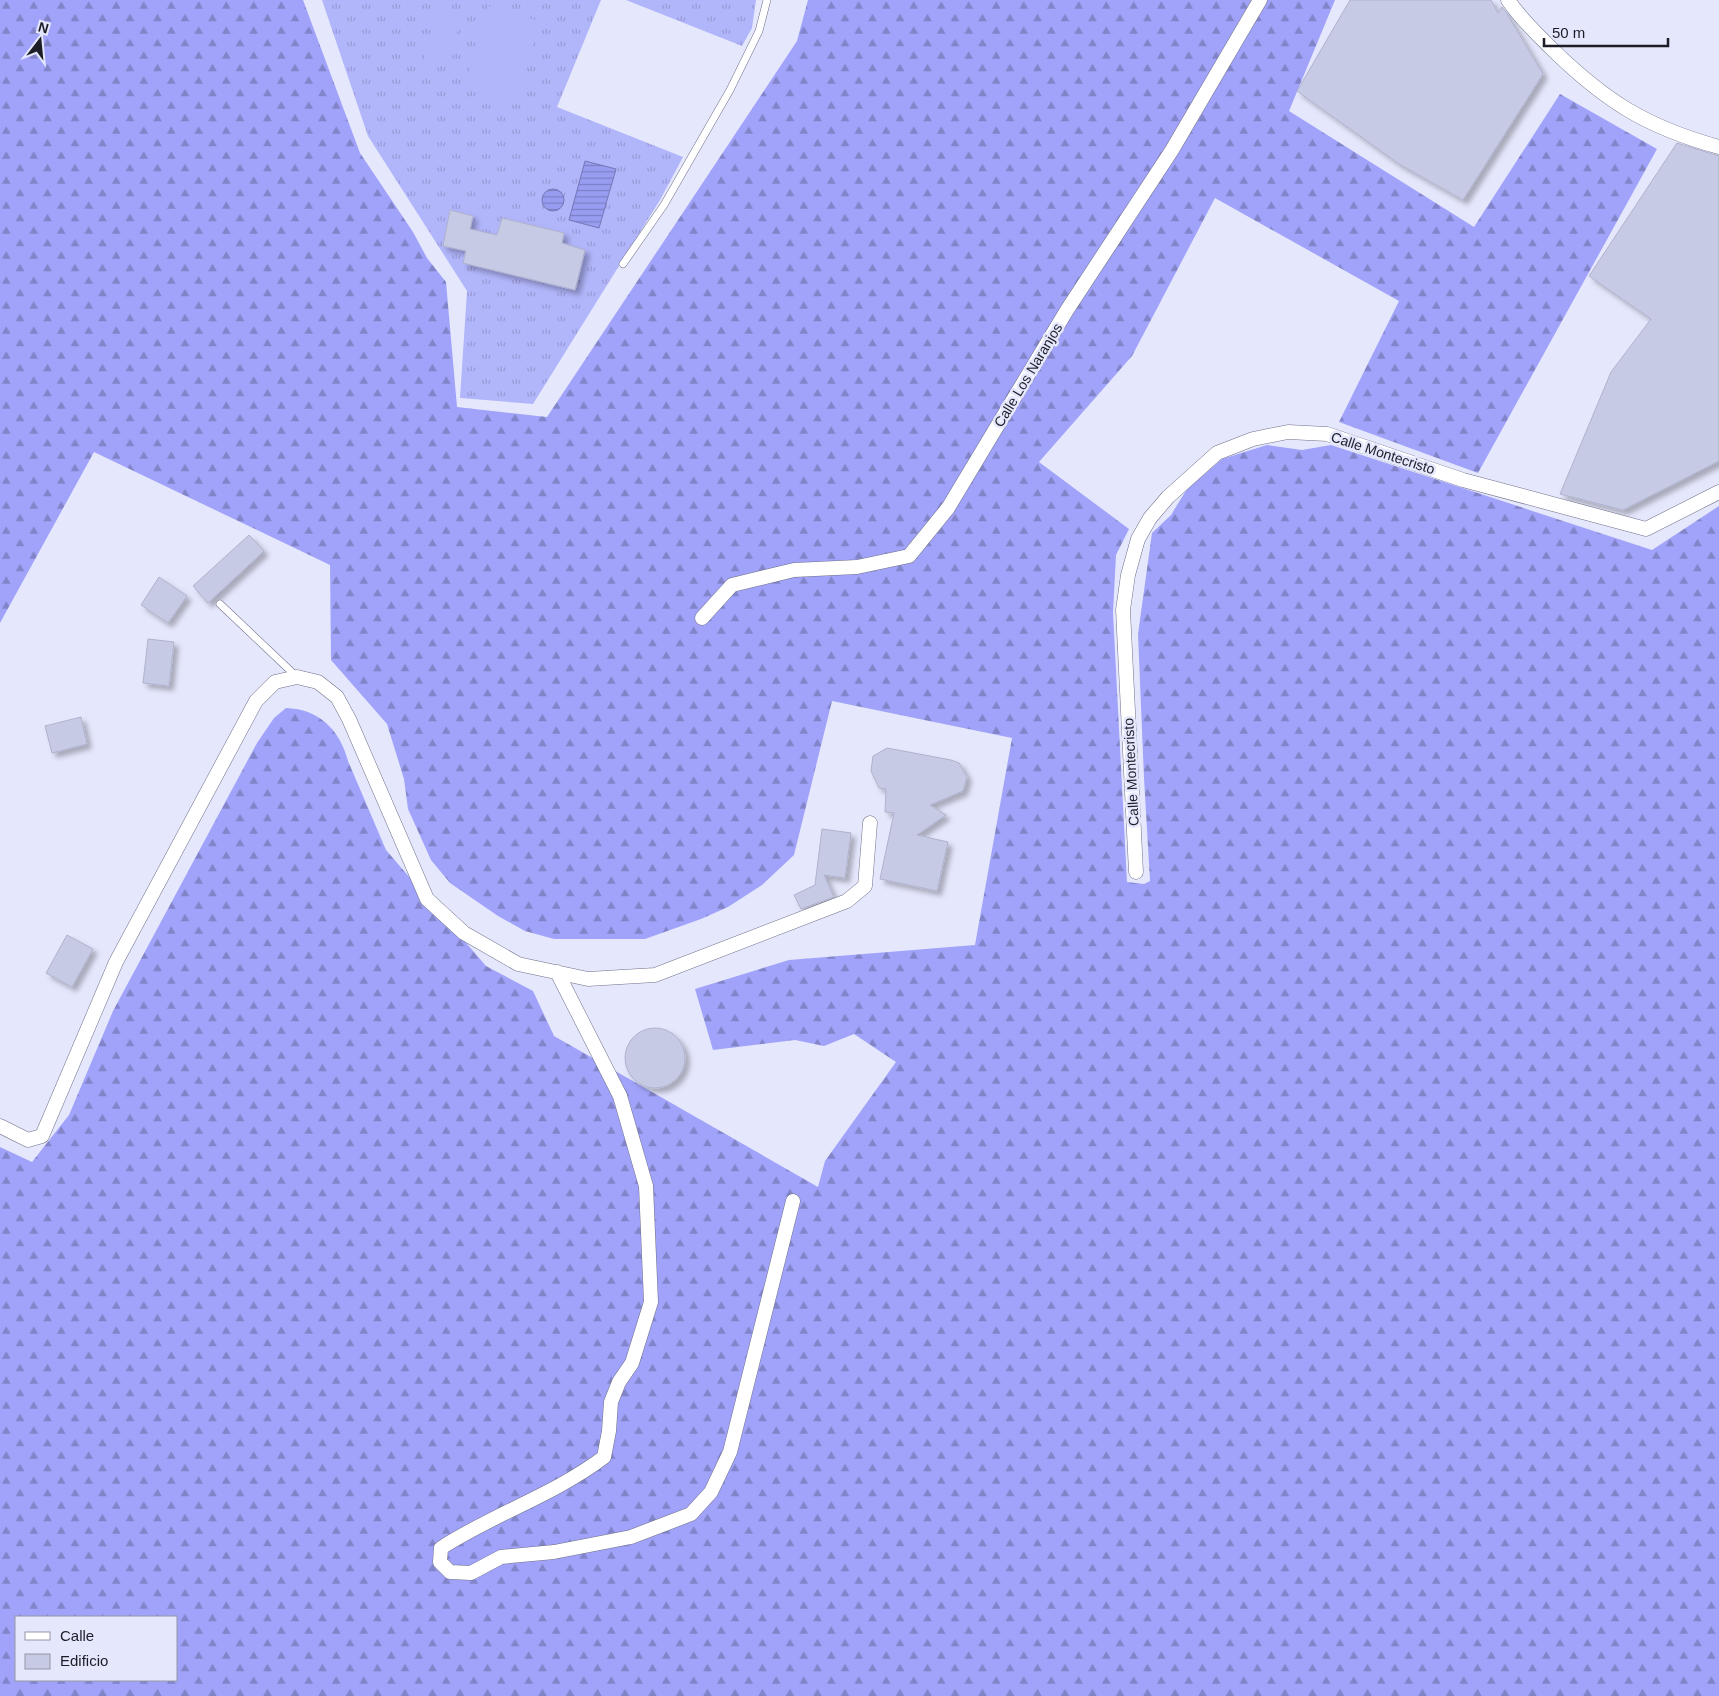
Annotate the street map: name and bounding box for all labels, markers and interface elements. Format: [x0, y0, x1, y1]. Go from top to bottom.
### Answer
north arrow [15, 15, 65, 65]
scale bar [1544, 15, 1668, 47]
text: N [37, 18, 51, 37]
text: 50 m [1552, 24, 1585, 41]
street label: Calle Los Naranjos [991, 320, 1065, 430]
street label: Calle Montecristo [1329, 429, 1437, 477]
street label: Calle Montecristo [1120, 717, 1142, 826]
legend [15, 1616, 178, 1681]
text: Calle [60, 1627, 94, 1644]
text: Edificio [60, 1652, 108, 1669]

